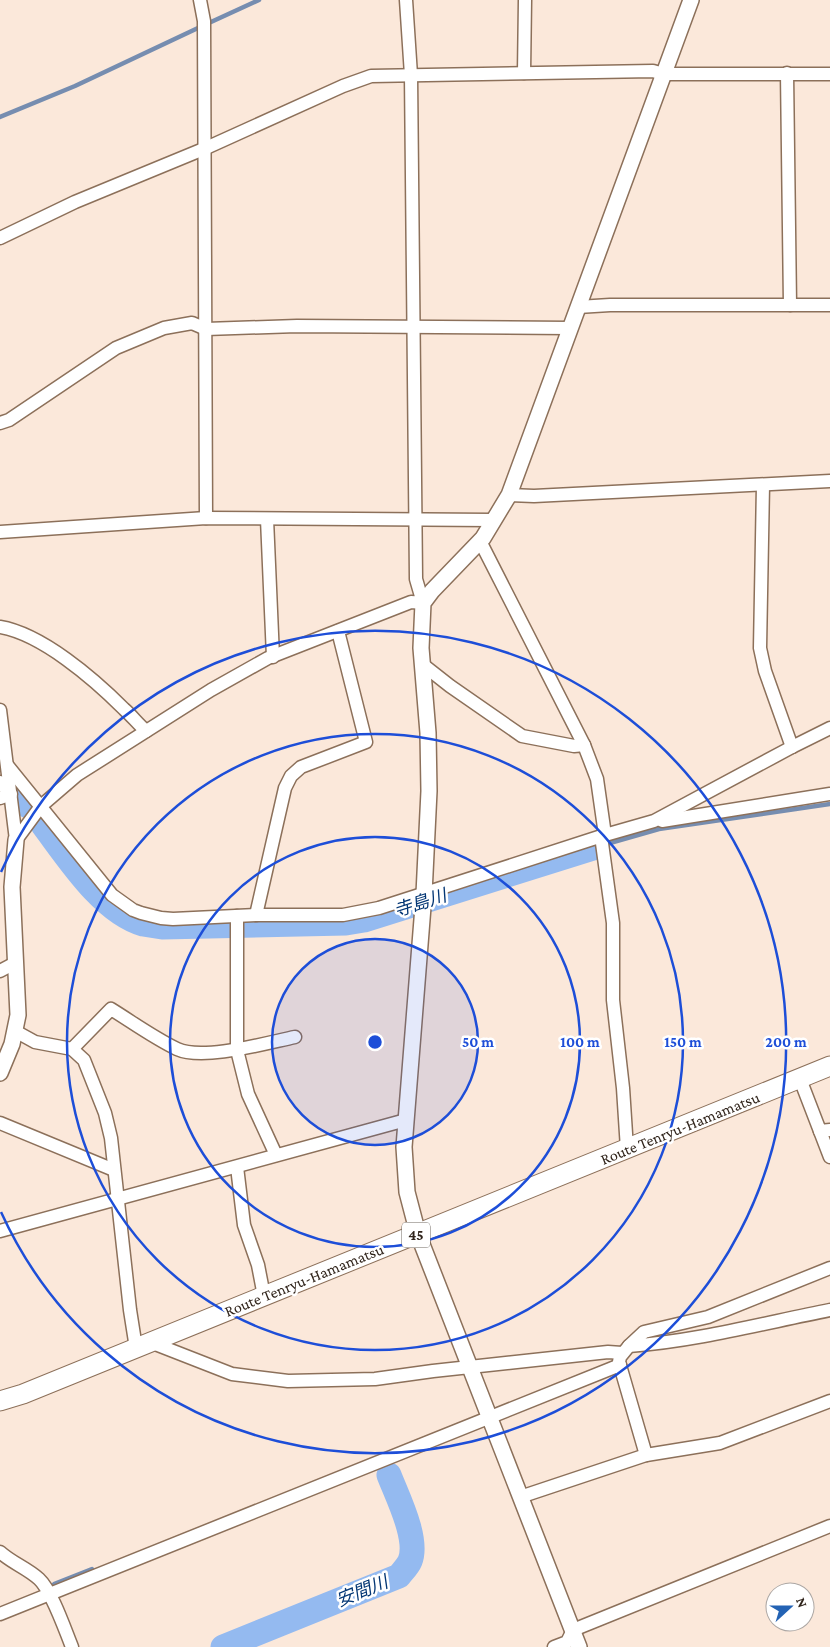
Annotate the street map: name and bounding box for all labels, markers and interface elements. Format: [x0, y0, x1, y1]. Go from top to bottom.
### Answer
water label: 寺島川 [391, 885, 451, 921]
centre of rings [366, 1033, 384, 1051]
text: 50 m [462, 1034, 494, 1050]
text: 100 m [560, 1034, 600, 1050]
text: 150 m [664, 1034, 702, 1050]
text: 200 m [765, 1034, 807, 1050]
street label: Route Tenryu-Hamamatsu [598, 1088, 763, 1169]
road number: 45 [402, 1222, 430, 1248]
street label: Route Tenryu-Hamamatsu [222, 1240, 387, 1321]
water label: 安間川 [333, 1571, 393, 1610]
north arrow [765, 1582, 815, 1632]
text: N [793, 1595, 811, 1610]

